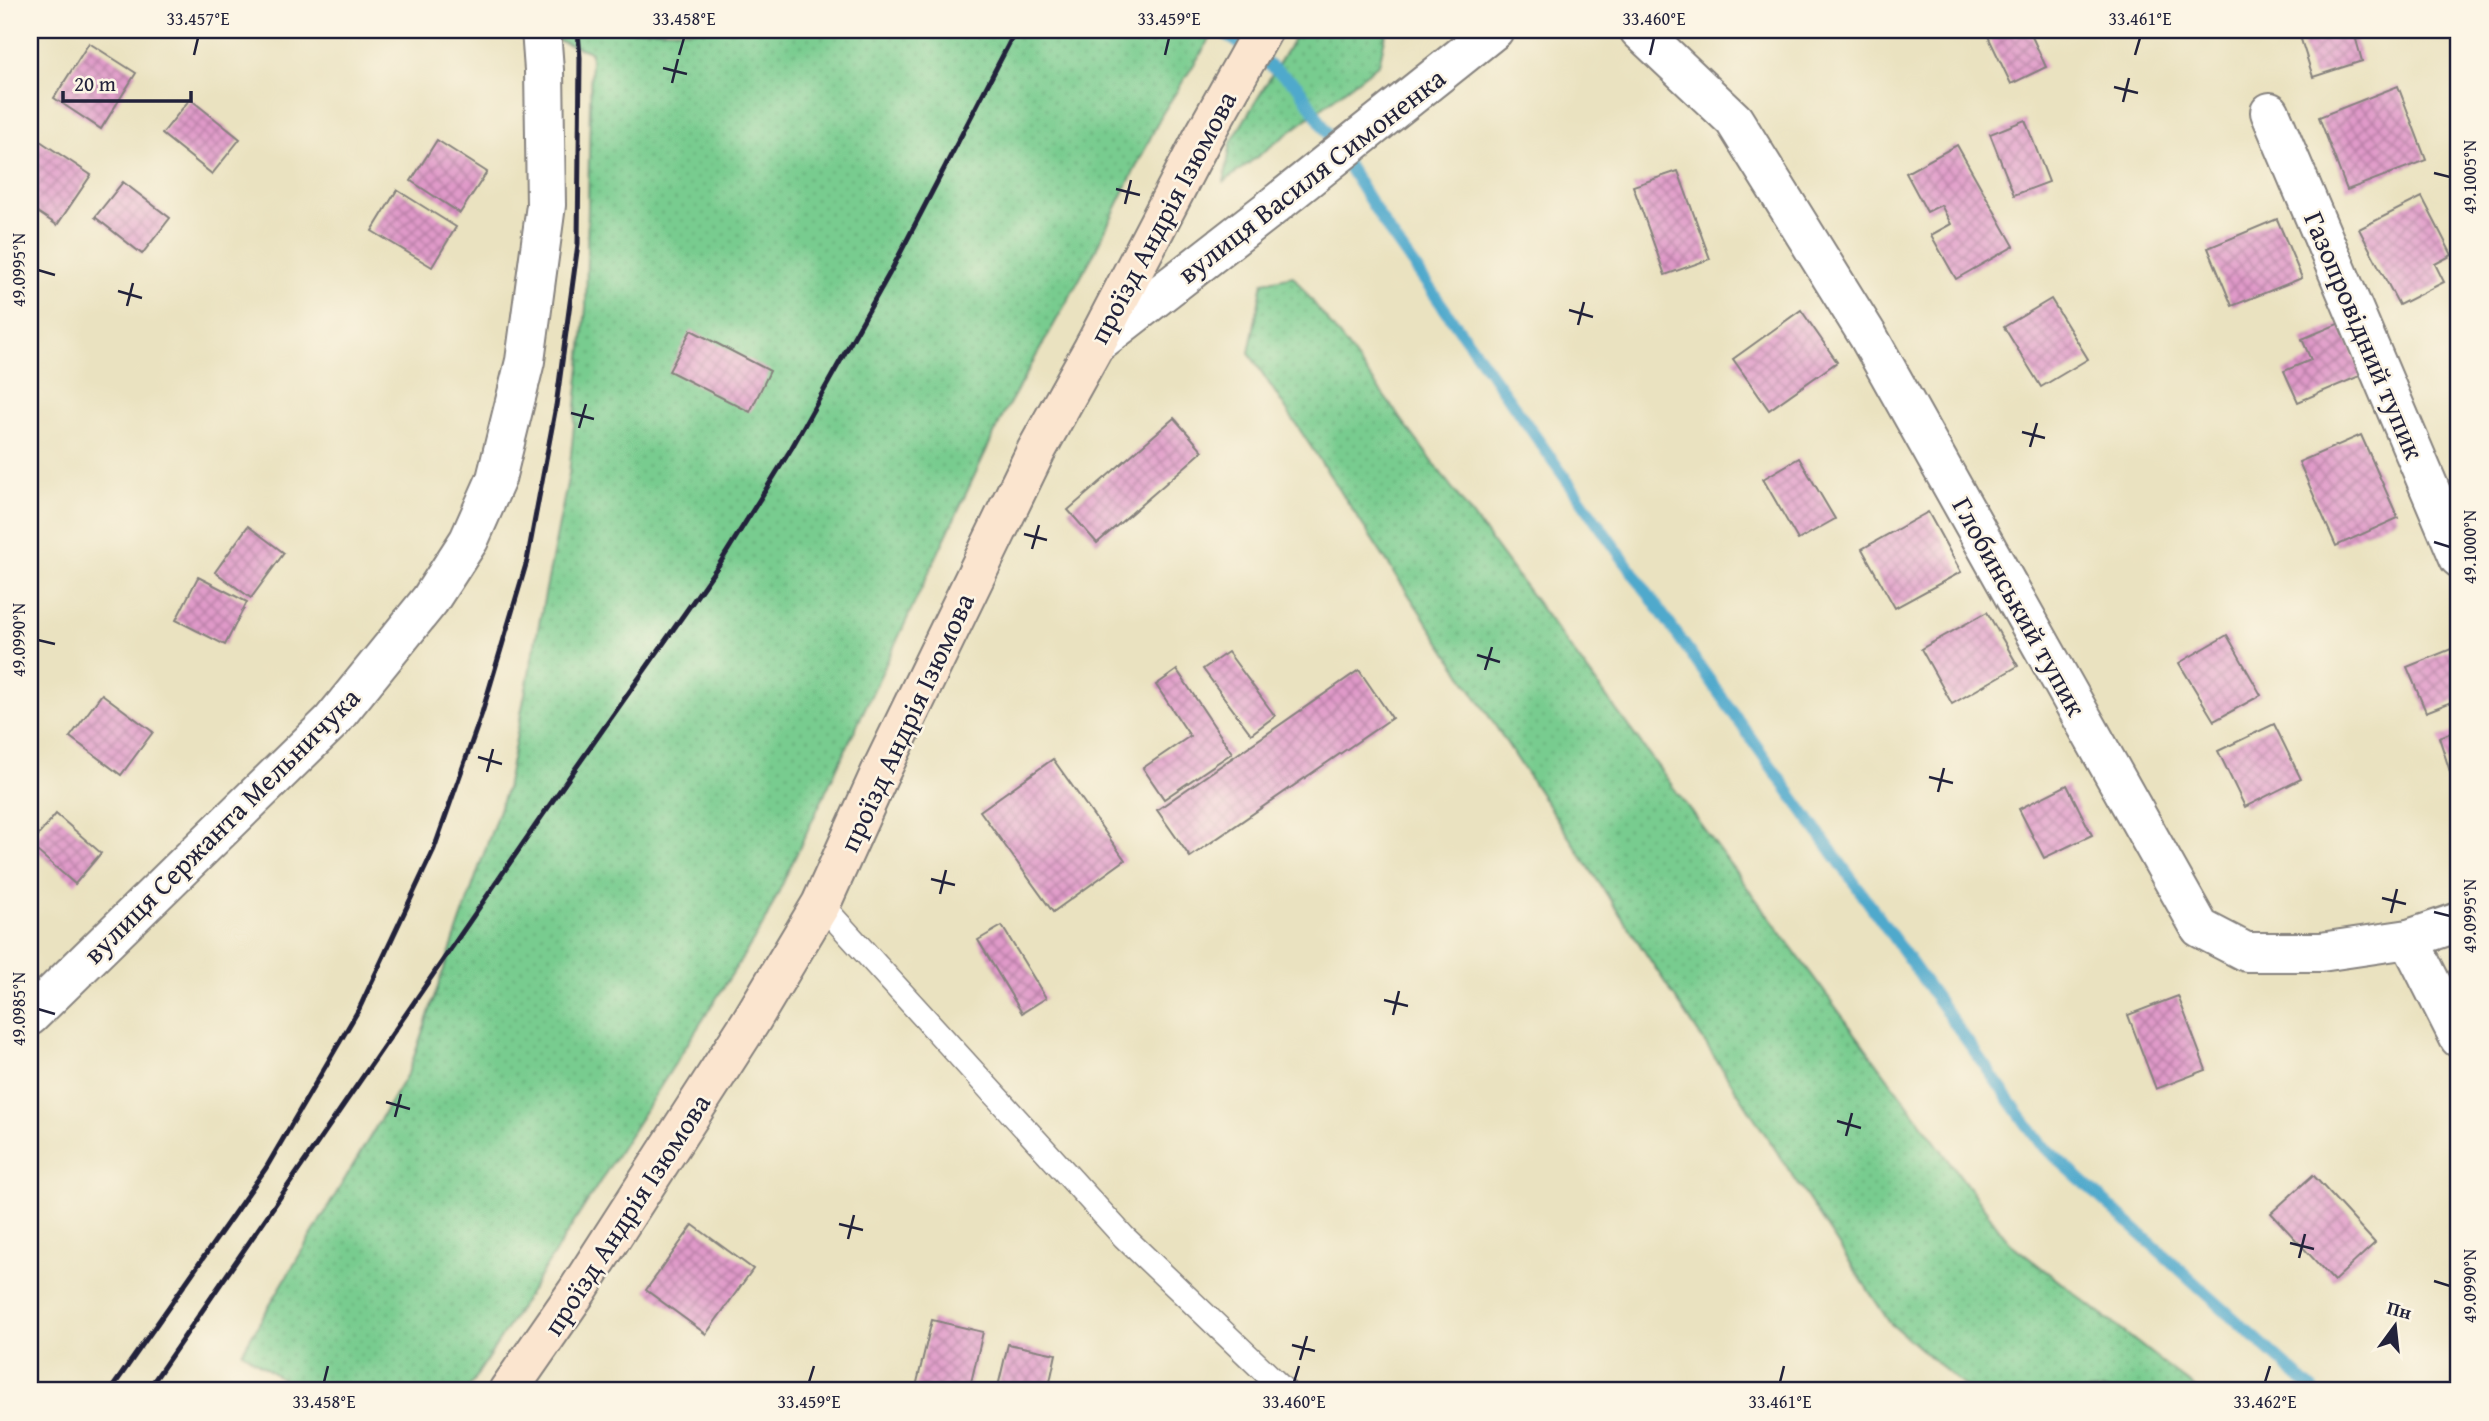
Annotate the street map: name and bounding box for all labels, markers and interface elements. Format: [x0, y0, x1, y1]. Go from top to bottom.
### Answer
text: 33.457°E [166, 5, 230, 32]
text: 33.458°E [652, 5, 716, 32]
text: 33.459°E [1137, 5, 1201, 32]
text: 33.460°E [1622, 5, 1686, 32]
text: 33.461°E [2108, 5, 2172, 32]
street label: вулиця Василя Симоненка [1168, 57, 1454, 293]
scale bar [63, 60, 191, 104]
text: 20 m [74, 68, 116, 99]
street label: проїзд Андрія Ізюмова [1078, 83, 1246, 351]
text: 49.1005°N [2456, 139, 2483, 214]
street label: Газопровідний тупик [2294, 205, 2436, 466]
text: 49.0995°N [5, 232, 32, 307]
street label: Глобинський тупик [1943, 489, 2098, 723]
text: 49.1000°N [2456, 509, 2483, 584]
street label: проїзд Андрія Ізюмова [828, 585, 984, 858]
text: 49.0990°N [5, 602, 32, 677]
street label: вулиця Сержанта Мельничука [73, 677, 369, 973]
text: 49.0995°N [2456, 878, 2483, 953]
text: 49.0985°N [5, 971, 32, 1046]
street label: проїзд Андрія Ізюмова [532, 1084, 720, 1343]
text: 49.0990°N [2456, 1248, 2483, 1323]
north arrow [2360, 1292, 2430, 1362]
text: Пн [2384, 1293, 2415, 1326]
text: 33.458°E [292, 1388, 356, 1415]
text: 33.459°E [777, 1388, 841, 1415]
text: 33.460°E [1262, 1388, 1326, 1415]
text: 33.461°E [1748, 1388, 1812, 1415]
text: 33.462°E [2233, 1388, 2297, 1415]

